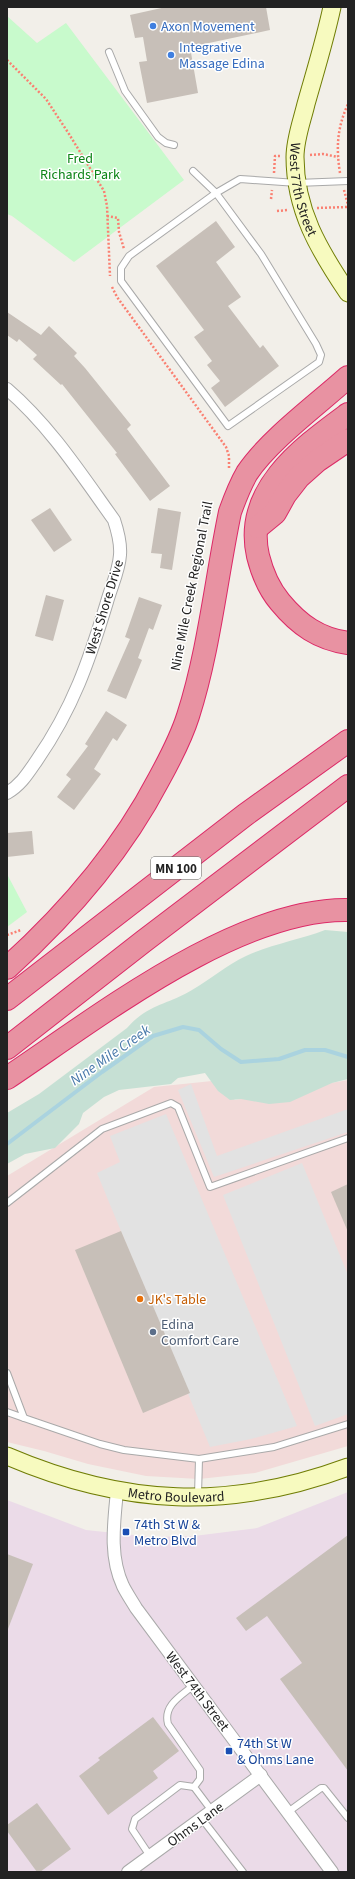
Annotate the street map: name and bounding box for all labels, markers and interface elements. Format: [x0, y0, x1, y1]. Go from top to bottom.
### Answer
place label: Axon Movement [161, 17, 255, 37]
marker: Axon Movement [148, 21, 158, 31]
place label: Integrative Massage Edina [179, 38, 265, 74]
marker: Integrative Massage Edina [166, 50, 176, 60]
street label: West 77th Street [284, 141, 322, 240]
park label: Fred Richards Park [40, 149, 120, 185]
street label: Nine Mile Creek Regional Trail [166, 499, 218, 673]
street label: West Shore Drive [81, 557, 129, 657]
road number: MN 100 [151, 857, 201, 879]
water label: Nine Mile Creek [66, 1019, 155, 1091]
place label: JK's Table [148, 1290, 206, 1310]
marker: JK's Table [135, 1294, 145, 1304]
place label: Edina Comfort Care [161, 1315, 239, 1351]
marker: Edina Comfort Care [148, 1327, 158, 1337]
street label: Metro Boulevard [126, 1483, 225, 1508]
place label: 74th St W & Metro Blvd [134, 1515, 201, 1551]
marker: 74th St W & Metro Blvd [121, 1527, 131, 1537]
street label: West 74th Street [161, 1648, 234, 1736]
place label: 74th St W & Ohms Lane [237, 1734, 314, 1770]
marker: 74th St W & Ohms Lane [224, 1746, 234, 1756]
street label: Ohms Lane [163, 1797, 228, 1852]

